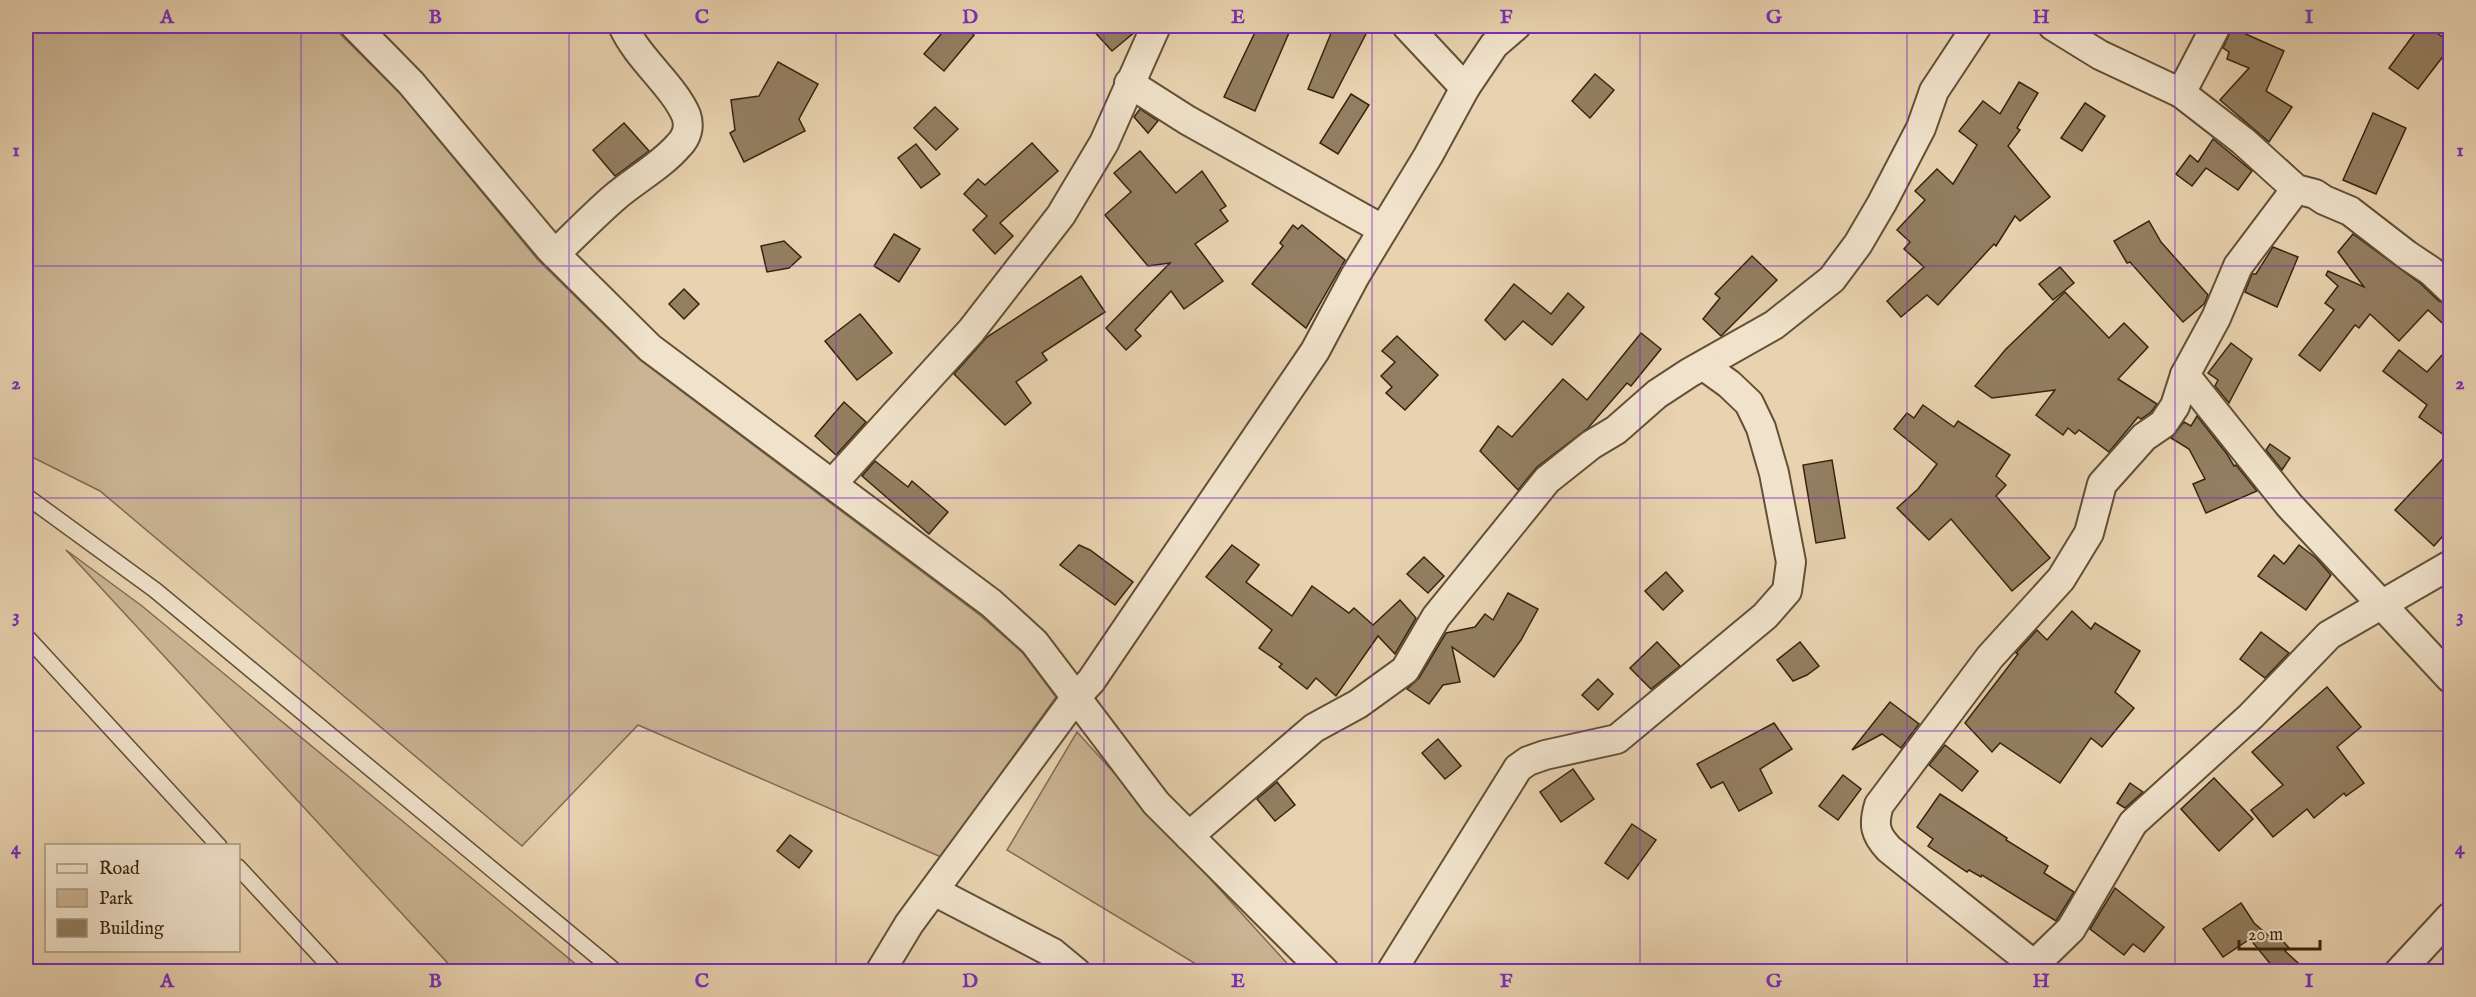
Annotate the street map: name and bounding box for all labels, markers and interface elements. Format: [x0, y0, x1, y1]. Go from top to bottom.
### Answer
text: A [159, 5, 175, 30]
text: B [428, 5, 442, 30]
text: C [695, 5, 709, 30]
text: D [962, 5, 978, 30]
text: E [1231, 5, 1245, 30]
text: F [1500, 5, 1513, 30]
text: G [1766, 5, 1783, 30]
text: H [2032, 5, 2050, 30]
text: I [2305, 5, 2314, 30]
text: 1 [12, 138, 20, 163]
text: 1 [2456, 138, 2464, 163]
text: 2 [11, 371, 21, 396]
text: 2 [2455, 371, 2465, 396]
text: 3 [12, 604, 20, 629]
text: 3 [2456, 604, 2464, 629]
text: 4 [11, 836, 22, 861]
text: 4 [2455, 836, 2466, 861]
legend [45, 844, 240, 952]
text: Road [99, 858, 140, 881]
text: Park [99, 888, 134, 911]
scale bar [2239, 913, 2320, 951]
text: Building [99, 918, 164, 941]
text: 20 m [2248, 924, 2283, 947]
text: A [159, 969, 175, 994]
text: B [428, 969, 442, 994]
text: C [695, 969, 709, 994]
text: D [962, 969, 978, 994]
text: E [1231, 969, 1245, 994]
text: F [1500, 969, 1513, 994]
text: G [1766, 969, 1783, 994]
text: H [2032, 969, 2050, 994]
text: I [2305, 969, 2314, 994]

